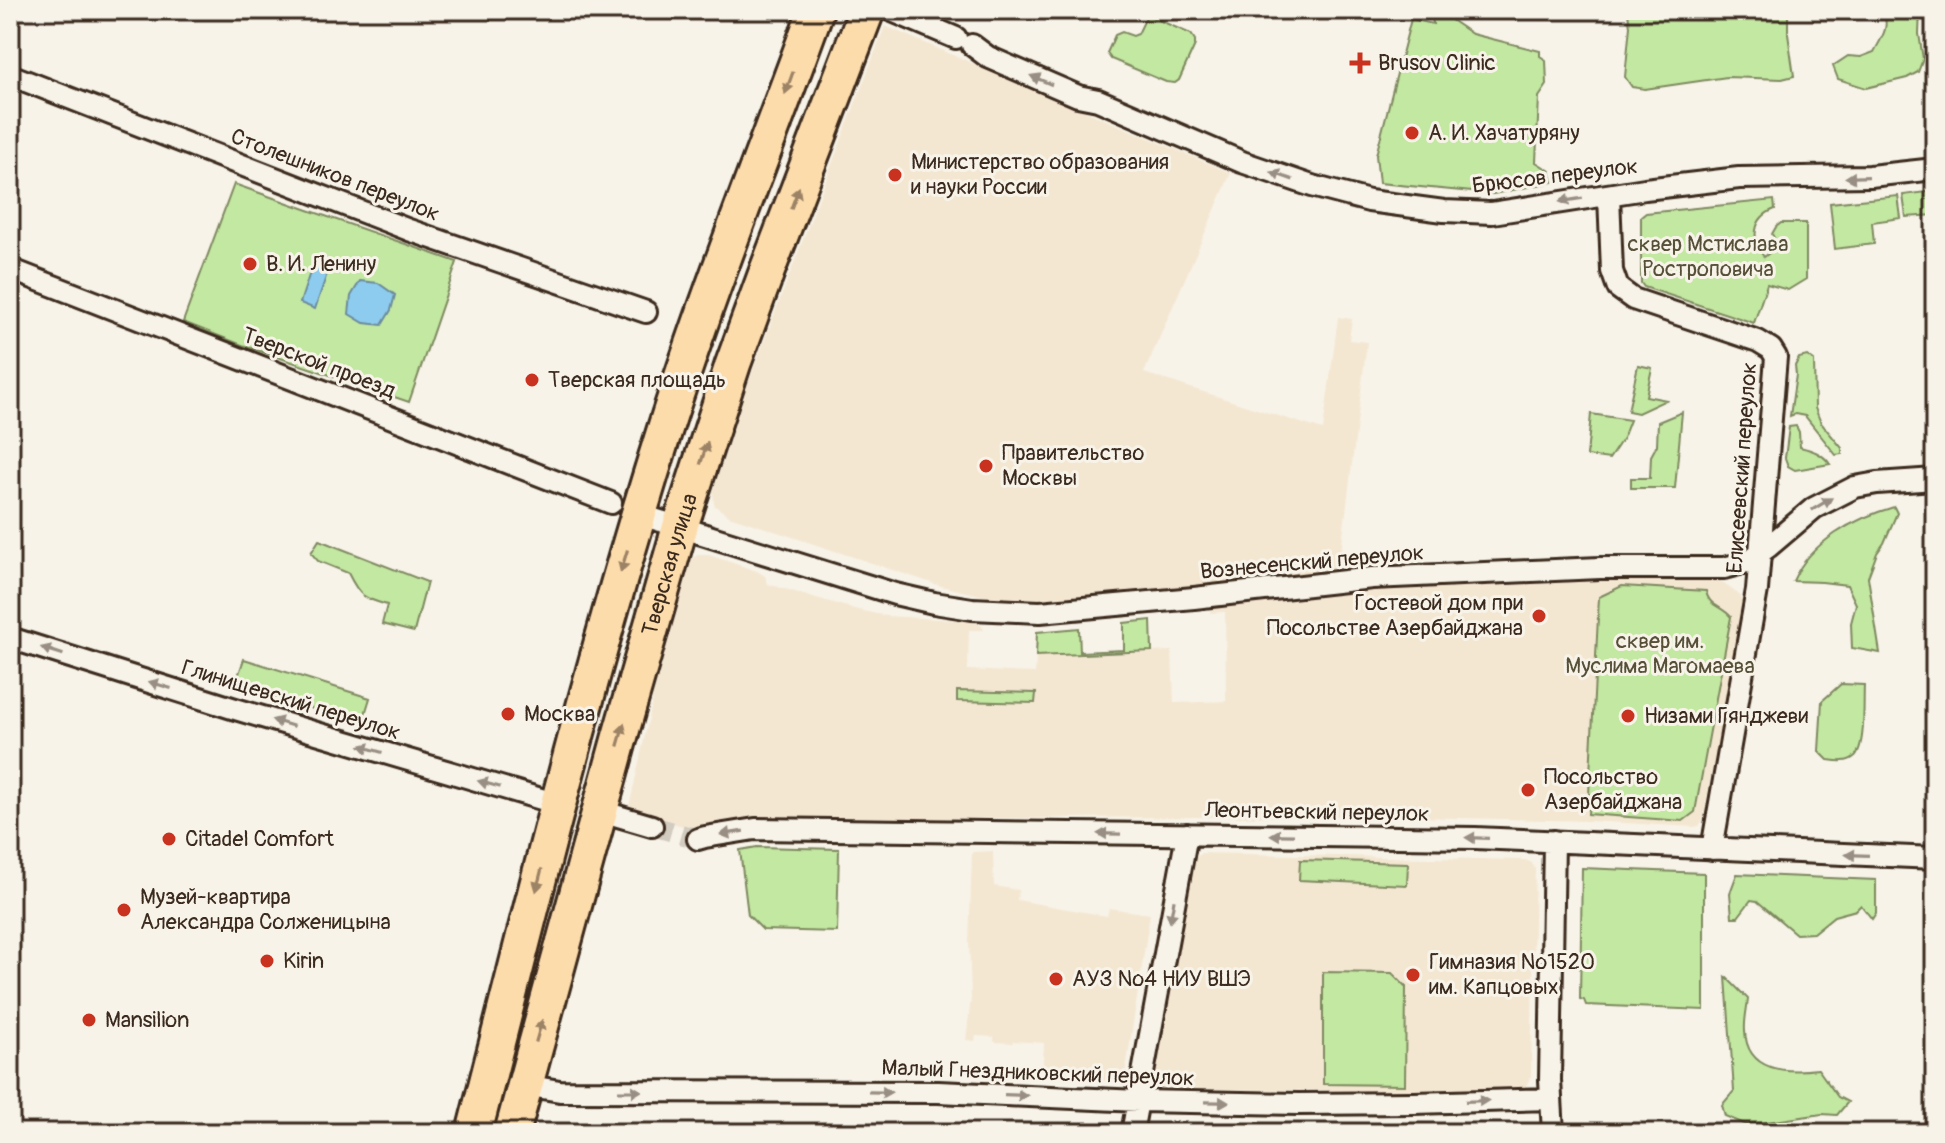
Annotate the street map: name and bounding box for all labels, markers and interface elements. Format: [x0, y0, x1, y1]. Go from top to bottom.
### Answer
place label: Brusov Clinic [1378, 49, 1496, 77]
marker: Brusov Clinic [1349, 52, 1371, 74]
one-way arrow [782, 72, 795, 96]
one-way arrow [1029, 73, 1053, 87]
place label: А. И. Хачатуряну [1428, 119, 1580, 147]
street label: Столешников переулок [227, 122, 443, 228]
marker: А. И. Хачатуряну [1403, 124, 1421, 142]
place label: Министерство образования и науки России [911, 148, 1169, 201]
street label: Брюсов переулок [1471, 152, 1639, 200]
marker: Министерство образования и науки России [886, 166, 904, 184]
one-way arrow [1270, 169, 1294, 181]
one-way arrow [1844, 170, 1869, 183]
one-way arrow [789, 186, 802, 210]
one-way arrow [1558, 194, 1583, 207]
park label: сквер Мстислава Ростроповича [1628, 230, 1788, 283]
place label: В. И. Ленину [266, 250, 376, 278]
marker: В. И. Ленину [241, 255, 259, 273]
street label: Тверской проезд [238, 321, 400, 405]
street label: Елисеевский переулок [1721, 361, 1763, 575]
place label: Тверская площадь [548, 366, 726, 394]
marker: Тверская площадь [523, 371, 541, 389]
place label: Правительство Москвы [1002, 439, 1145, 492]
one-way arrow [699, 441, 711, 465]
marker: Правительство Москвы [977, 457, 995, 475]
street label: Тверская улица [636, 490, 704, 639]
one-way arrow [1811, 497, 1833, 511]
street label: Вознесенский переулок [1199, 538, 1425, 586]
one-way arrow [617, 549, 630, 573]
place label: Гостевой дом при Посольстве Азербайджана [1267, 589, 1523, 642]
marker: Гостевой дом при Посольстве Азербайджана [1530, 607, 1548, 625]
park label: сквер им. Муслима Магомаева [1565, 627, 1755, 680]
one-way arrow [39, 644, 63, 657]
street label: Глинищевский переулок [178, 653, 404, 747]
one-way arrow [148, 678, 172, 691]
place label: Москва [524, 700, 595, 728]
place label: Низами Гянджеви [1644, 702, 1808, 730]
marker: Москва [499, 705, 517, 723]
marker: Низами Гянджеви [1619, 707, 1637, 725]
one-way arrow [270, 716, 294, 729]
one-way arrow [615, 723, 628, 747]
one-way arrow [359, 742, 383, 755]
place label: Посольство Азербайджана [1544, 763, 1682, 816]
one-way arrow [476, 777, 500, 790]
marker: Посольство Азербайджана [1519, 781, 1537, 799]
street label: Леонтьевский переулок [1203, 796, 1430, 828]
place label: Citadel Comfort [185, 825, 334, 853]
one-way arrow [719, 827, 744, 840]
one-way arrow [1096, 827, 1121, 840]
one-way arrow [1269, 829, 1294, 841]
marker: Citadel Comfort [160, 830, 178, 848]
one-way arrow [1463, 832, 1489, 844]
one-way arrow [1844, 848, 1869, 861]
one-way arrow [533, 867, 545, 892]
place label: Музей-квартира Александра Солженицына [140, 883, 391, 936]
one-way arrow [1166, 899, 1178, 924]
marker: Музей-квартира Александра Солженицына [115, 901, 133, 919]
place label: Kirin [283, 947, 324, 975]
place label: Гимназия №1520 им. Капцовых [1429, 948, 1595, 1001]
marker: Kirin [258, 952, 276, 970]
place label: АУЗ №4 НИУ ВШЭ [1072, 965, 1250, 993]
marker: Гимназия №1520 им. Капцовых [1404, 966, 1422, 984]
marker: АУЗ №4 НИУ ВШЭ [1047, 970, 1065, 988]
place label: Mansilion [105, 1006, 189, 1034]
marker: Mansilion [80, 1011, 98, 1029]
one-way arrow [534, 1018, 546, 1043]
street label: Малый Гнездниковский переулок [881, 1054, 1195, 1092]
one-way arrow [618, 1085, 643, 1097]
one-way arrow [868, 1086, 893, 1098]
one-way arrow [1004, 1088, 1029, 1101]
one-way arrow [1465, 1095, 1490, 1108]
one-way arrow [1205, 1096, 1230, 1109]

